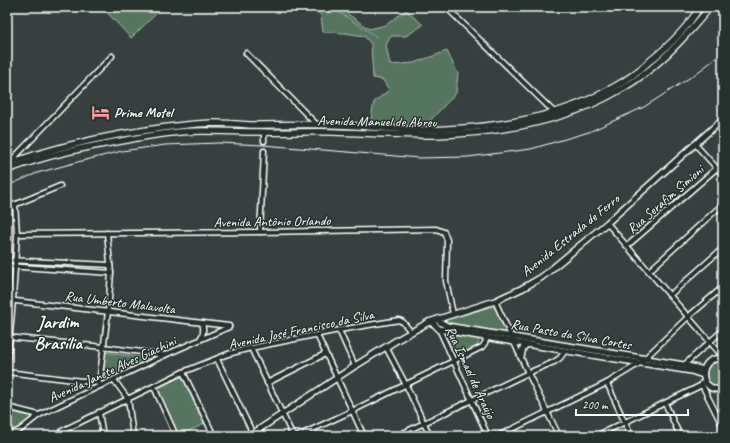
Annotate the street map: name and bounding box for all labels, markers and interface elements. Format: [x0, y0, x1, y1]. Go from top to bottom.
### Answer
hotel icon: Prime Motel [91, 102, 111, 122]
place label: Prime Motel [114, 104, 176, 121]
street label: Avenida Manuel de Abreu [317, 112, 437, 131]
street label: Rua Serafim Simioni [624, 160, 709, 237]
street label: Avenida Estrada de Ferro [518, 189, 624, 280]
street label: Avenida Antônio Orlando [214, 212, 331, 231]
street label: Rua Umberto Malavolta [64, 287, 177, 318]
street label: Avenida José Francisco da Silva [227, 306, 377, 353]
district label: Jardim Brasília [34, 311, 83, 354]
street label: Rua Pasto da Silva Cortes [509, 316, 634, 354]
street label: Rua Ismael de Araújo [442, 323, 500, 422]
street label: Avenida Janete Alves Giachini [46, 331, 181, 406]
scale bar [576, 391, 688, 417]
text: 200 m [582, 397, 609, 413]

